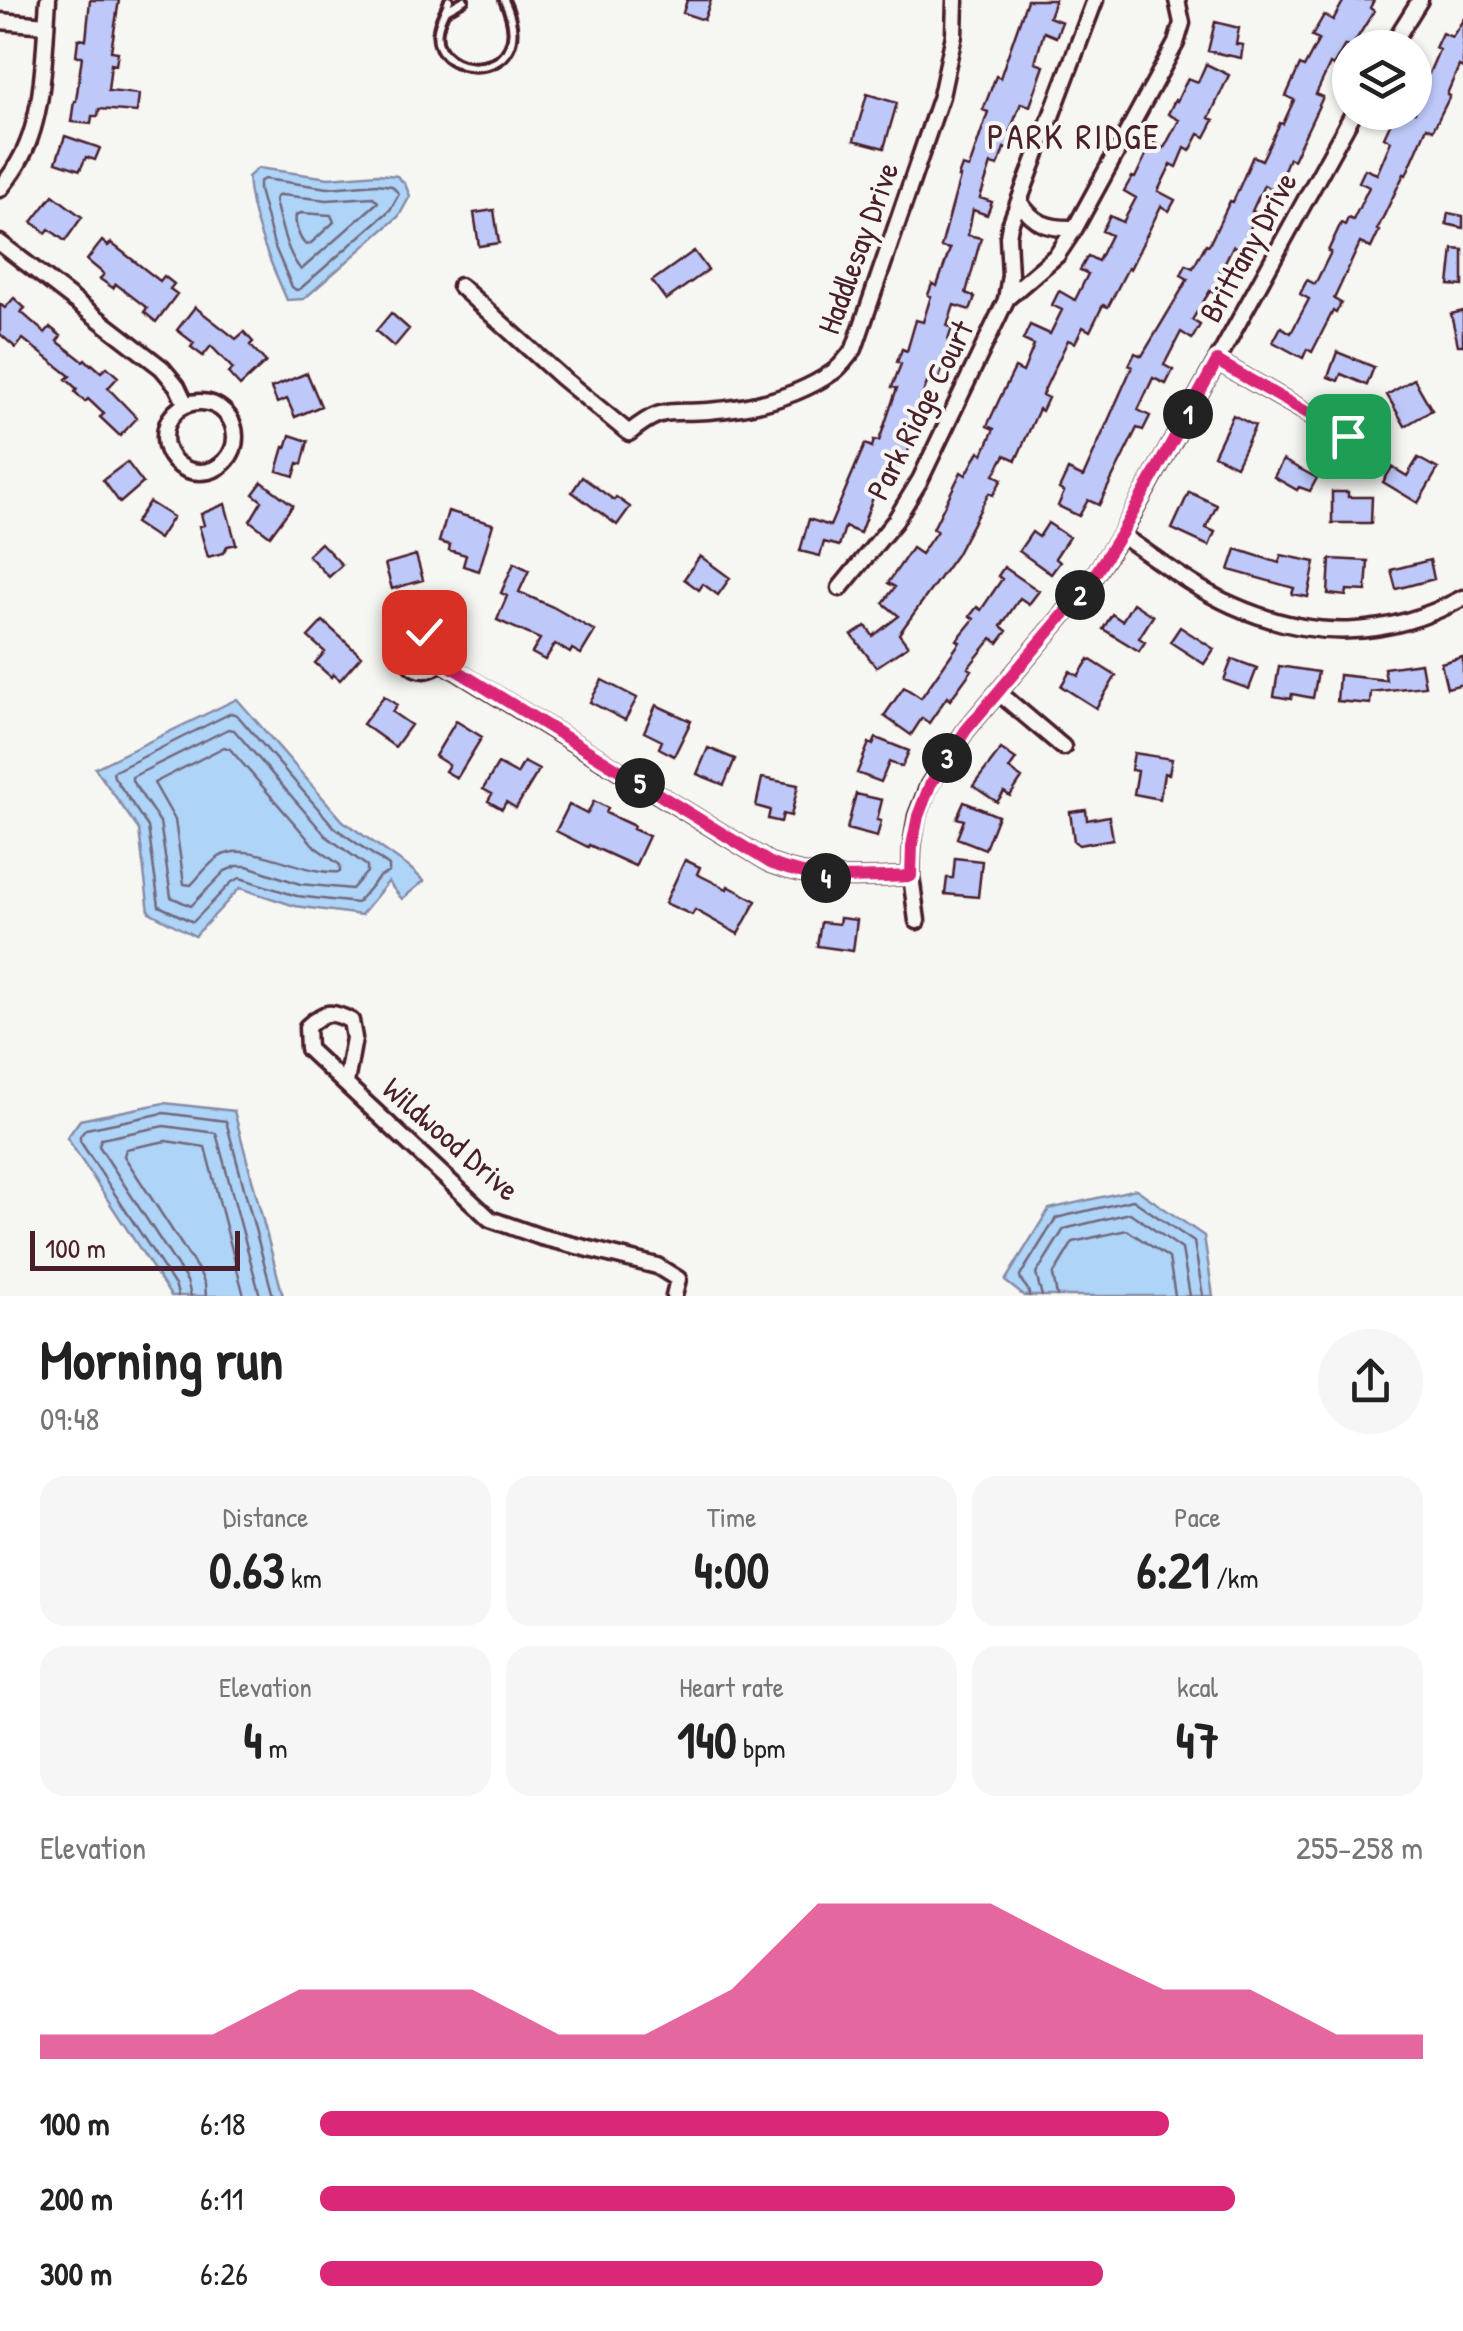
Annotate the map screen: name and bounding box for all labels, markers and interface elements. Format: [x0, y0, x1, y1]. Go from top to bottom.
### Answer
map controls [1332, 30, 1432, 130]
button: layers [1332, 30, 1432, 130]
district label: PARK RIDGE [987, 113, 1161, 160]
street label: Haddlesay Drive [807, 156, 909, 340]
street label: Brittany Drive [1189, 164, 1307, 330]
street label: Park Ridge Court [856, 312, 984, 507]
pin: 1 [1163, 389, 1213, 439]
pin [1306, 394, 1391, 479]
text: 1 [1183, 395, 1193, 433]
icon: arrive [1321, 409, 1376, 464]
pin: 2 [1055, 570, 1105, 620]
text: 2 [1073, 576, 1087, 614]
pin [382, 590, 467, 675]
icon: check [397, 605, 452, 660]
pin: 3 [922, 733, 972, 783]
text: 3 [941, 739, 953, 777]
pin: 5 [615, 758, 665, 808]
text: 5 [634, 764, 646, 802]
pin: 4 [801, 853, 851, 903]
text: 4 [821, 859, 831, 897]
street label: Wildwood Drive [374, 1067, 529, 1210]
scale bar [30, 1226, 240, 1270]
text: 100 m [45, 1229, 106, 1267]
text: Morning run [40, 1322, 283, 1396]
button: share [1318, 1329, 1423, 1434]
text: 09:48 [40, 1397, 99, 1440]
text: Distance [223, 1498, 308, 1536]
text: Time [707, 1498, 756, 1536]
text: Pace [1174, 1498, 1221, 1536]
text: 0.63 [209, 1536, 285, 1604]
text: 4:00 [694, 1536, 769, 1604]
text: 6:21 [1136, 1536, 1210, 1604]
text: km [285, 1559, 322, 1597]
text: /km [1210, 1559, 1259, 1597]
text: Elevation [219, 1668, 312, 1706]
text: Heart rate [679, 1668, 784, 1706]
text: kcal [1177, 1668, 1218, 1706]
text: 4 [243, 1706, 262, 1774]
text: 140 [677, 1706, 737, 1774]
text: 47 [1176, 1706, 1219, 1774]
text: m [262, 1729, 288, 1767]
text: bpm [737, 1729, 786, 1767]
text: Elevation [40, 1826, 146, 1869]
text: 255–258 m [1296, 1826, 1423, 1869]
text: 100 m [40, 2102, 109, 2145]
text: 6:18 [200, 2102, 246, 2145]
text: 200 m [40, 2177, 113, 2220]
text: 6:11 [200, 2177, 243, 2220]
text: 300 m [40, 2252, 112, 2295]
text: 6:26 [200, 2252, 248, 2295]

